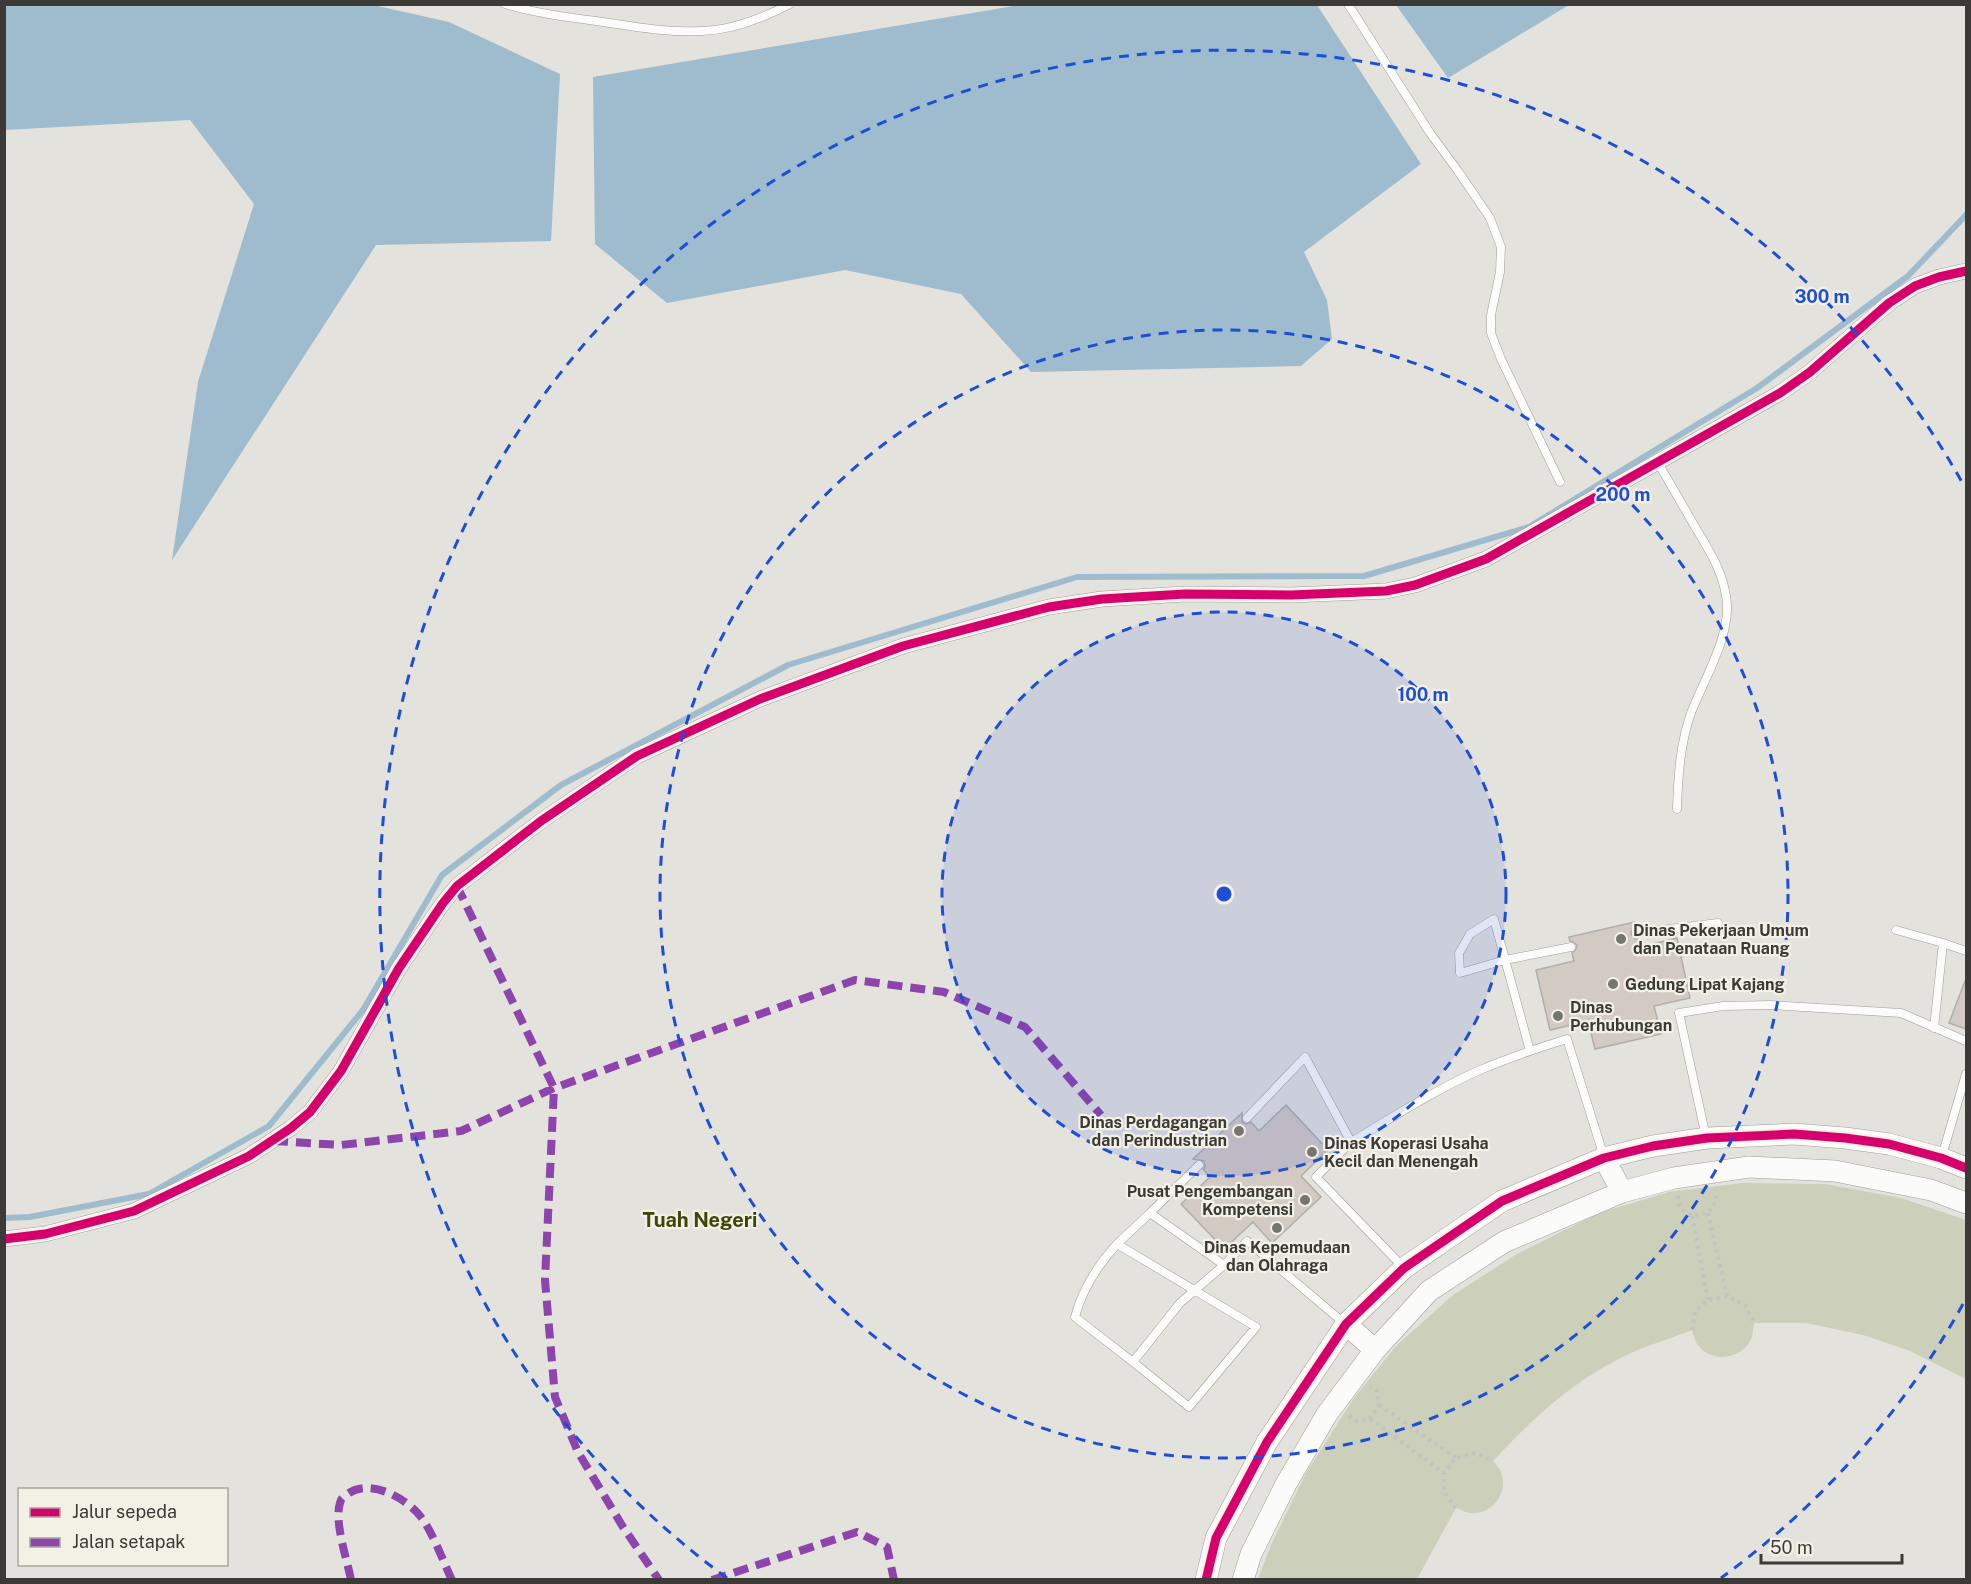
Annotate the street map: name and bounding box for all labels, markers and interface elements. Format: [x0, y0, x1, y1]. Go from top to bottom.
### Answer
text: 300 m [1794, 286, 1850, 307]
text: 200 m [1596, 484, 1650, 505]
text: 100 m [1397, 684, 1449, 705]
centre of rings [1214, 884, 1234, 904]
place label: Dinas Pekerjaan Umum dan Penataan Ruang [1633, 921, 1809, 958]
marker: Dinas Pekerjaan Umum dan Penataan Ruang [1614, 932, 1628, 946]
place label: Gedung Lipat Kajang [1625, 975, 1785, 994]
marker: Gedung Lipat Kajang [1606, 977, 1620, 991]
place label: Dinas Perhubungan [1570, 998, 1672, 1035]
marker: Dinas Perhubungan [1551, 1009, 1565, 1023]
place label: Dinas Perdagangan dan Perindustrian [1079, 1113, 1227, 1150]
marker: Dinas Perdagangan dan Perindustrian [1232, 1124, 1246, 1138]
place label: Dinas Koperasi Usaha Kecil dan Menengah [1324, 1134, 1489, 1171]
marker: Dinas Koperasi Usaha Kecil dan Menengah [1305, 1145, 1319, 1159]
place label: Pusat Pengembangan Kompetensi [1127, 1182, 1293, 1219]
marker: Pusat Pengembangan Kompetensi [1298, 1193, 1312, 1207]
district label: Tuah Negeri [643, 1208, 757, 1232]
marker: Dinas Kepemudaan dan Olahraga [1270, 1221, 1284, 1235]
place label: Dinas Kepemudaan dan Olahraga [1204, 1238, 1350, 1275]
legend [18, 1488, 228, 1566]
text: Jalur sepeda [72, 1501, 177, 1522]
scale bar [1761, 1527, 1902, 1565]
text: Jalan setapak [72, 1531, 185, 1552]
text: 50 m [1770, 1537, 1813, 1558]

